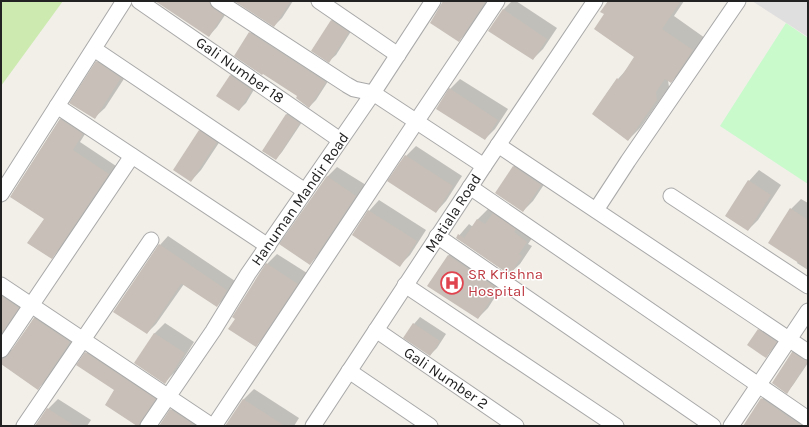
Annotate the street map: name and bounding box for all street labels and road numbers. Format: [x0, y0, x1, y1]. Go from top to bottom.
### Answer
street label: Gali Number 18 [193, 33, 287, 107]
street label: Hanuman Mandir Road [247, 129, 353, 269]
street label: Matiala Road [421, 170, 485, 256]
street label: Gali Number 2 [400, 343, 492, 413]

